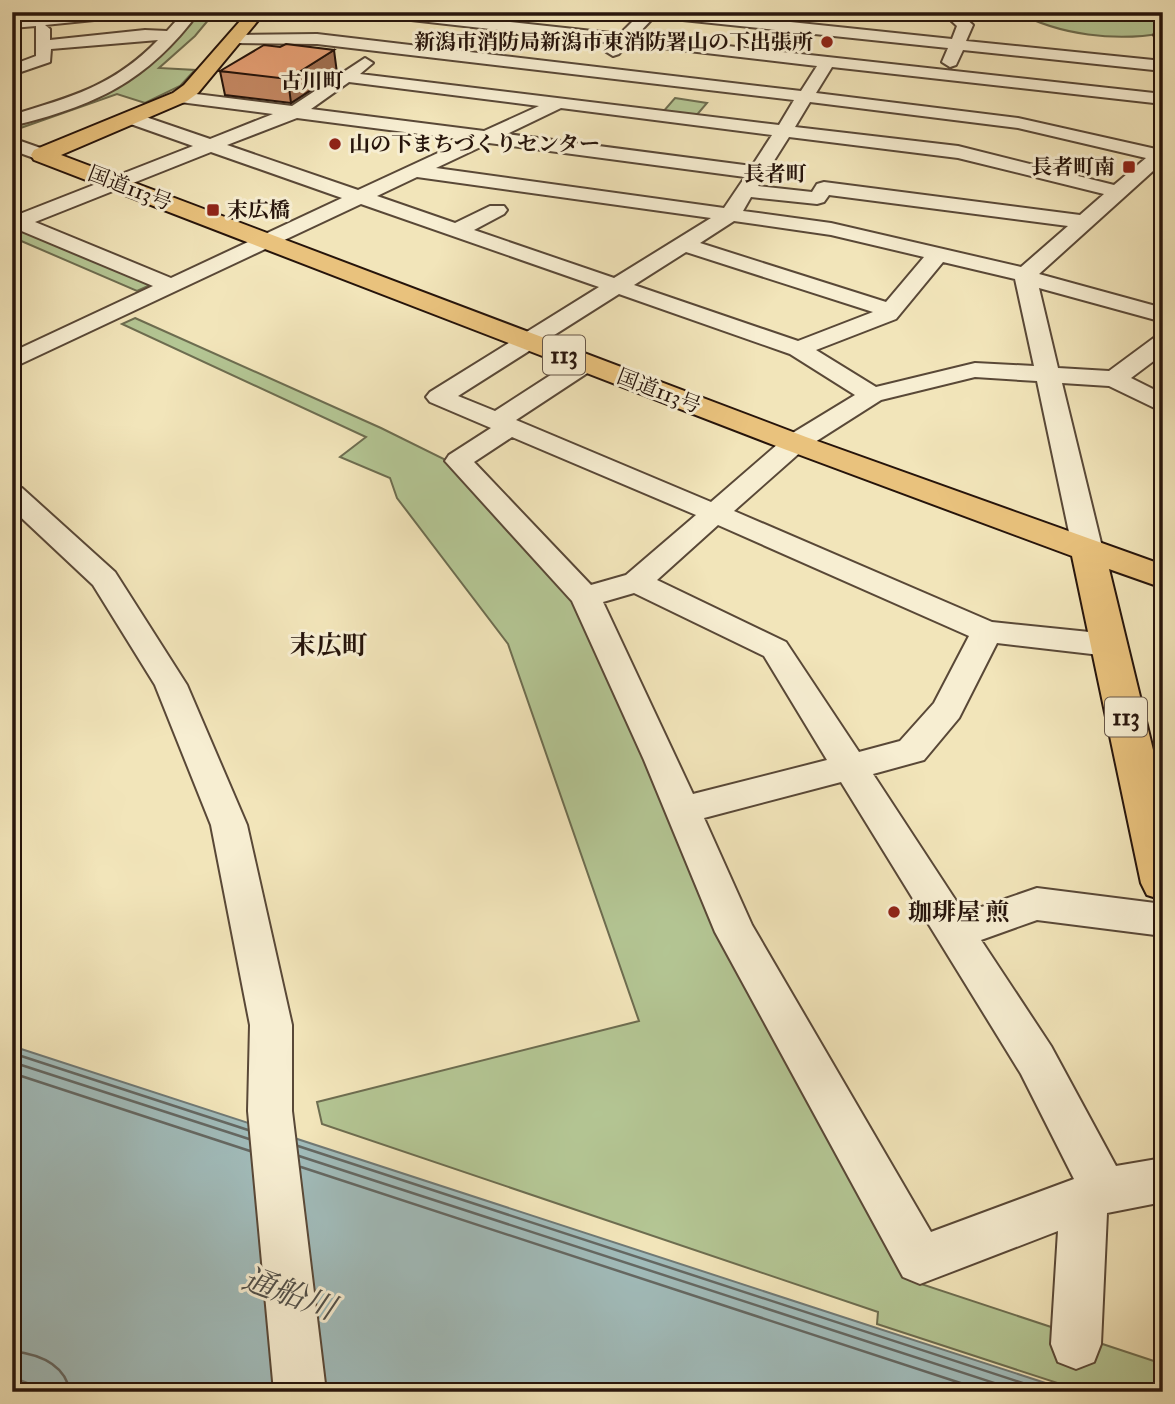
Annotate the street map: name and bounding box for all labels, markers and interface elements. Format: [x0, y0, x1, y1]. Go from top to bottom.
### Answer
place label: 新潟市消防局新潟市東消防署山の下出張所 [414, 29, 813, 55]
marker: 新潟市消防局新潟市東消防署山の下出張所 [819, 34, 835, 50]
district label: 古川町 [281, 68, 344, 94]
place label: 山の下まちづくりセンター [349, 131, 600, 157]
marker: 山の下まちづくりセンター [327, 136, 343, 152]
place label: 長者町南 [1031, 154, 1115, 180]
marker: 長者町南 [1121, 159, 1137, 175]
street label: 国道113号 [84, 160, 176, 216]
district label: 長者町 [744, 161, 807, 187]
place label: 末広橋 [227, 197, 290, 223]
marker: 末広橋 [205, 202, 221, 218]
road number: 113 [543, 336, 585, 374]
street label: 国道113号 [613, 363, 705, 419]
district label: 末広町 [290, 629, 368, 661]
road number: 113 [1105, 698, 1147, 736]
place label: 珈琲屋 煎 [908, 897, 1009, 927]
marker: 珈琲屋 煎 [886, 904, 902, 920]
water label: 通船川 [237, 1259, 343, 1329]

